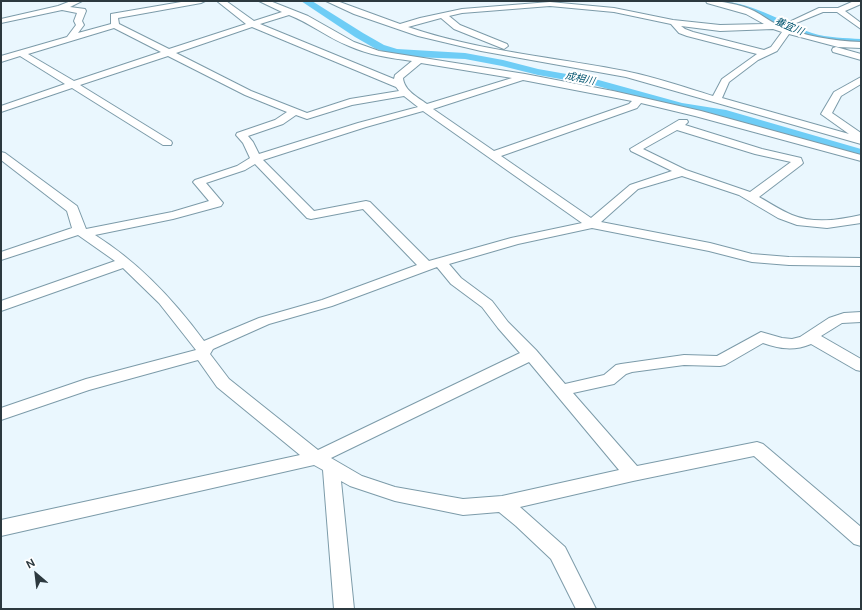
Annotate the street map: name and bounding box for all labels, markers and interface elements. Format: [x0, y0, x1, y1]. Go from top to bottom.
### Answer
water label: 養宜川 [773, 16, 805, 38]
water label: 成相川 [564, 70, 596, 88]
north arrow [16, 554, 56, 594]
text: N [24, 555, 37, 571]

